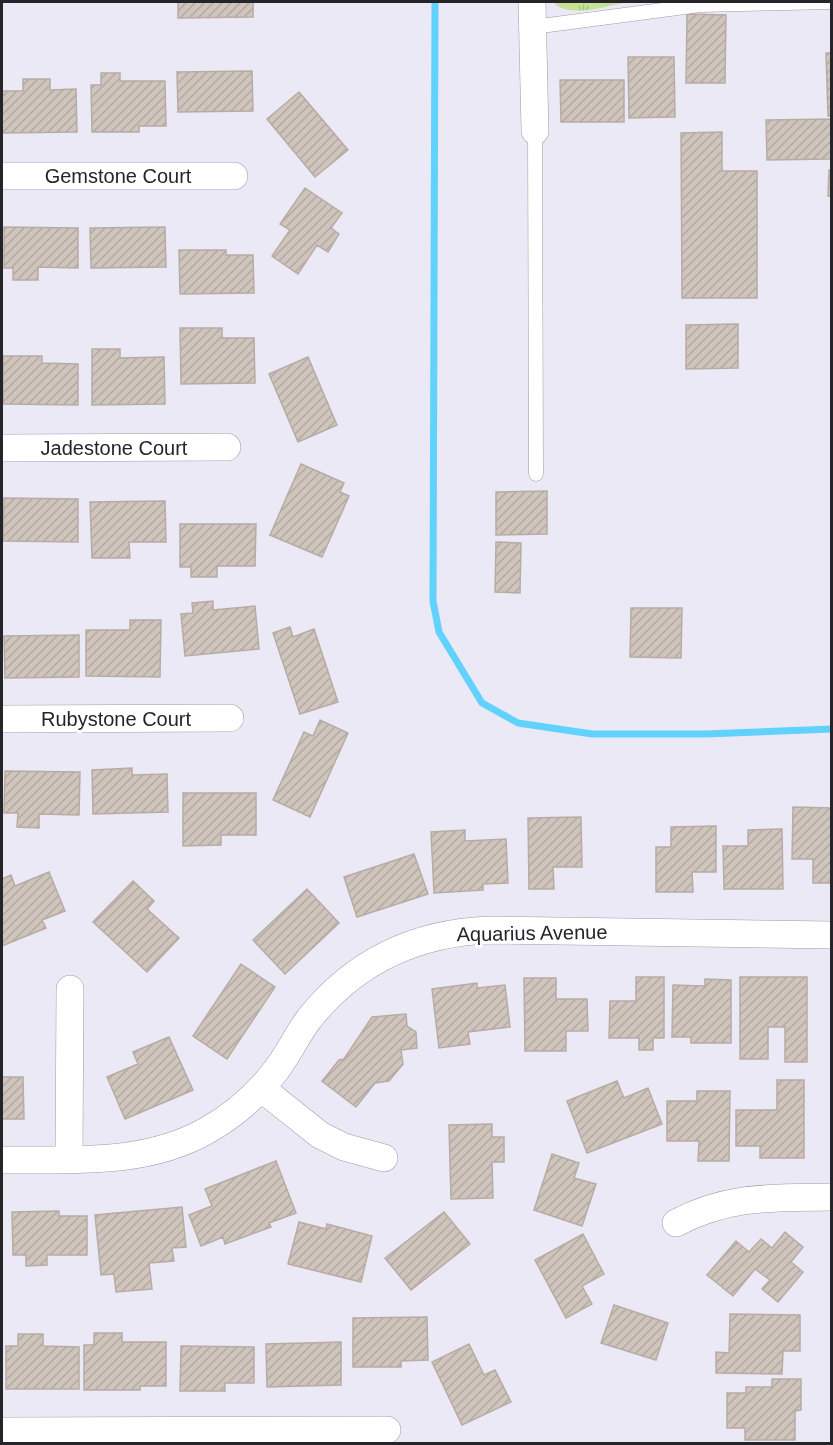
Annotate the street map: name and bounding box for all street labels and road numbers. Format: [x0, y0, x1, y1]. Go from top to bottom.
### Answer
street label: Gemstone Court [45, 165, 192, 187]
street label: Jadestone Court [41, 437, 188, 459]
street label: Rubystone Court [41, 708, 191, 730]
street label: Aquarius Avenue [456, 921, 608, 945]

